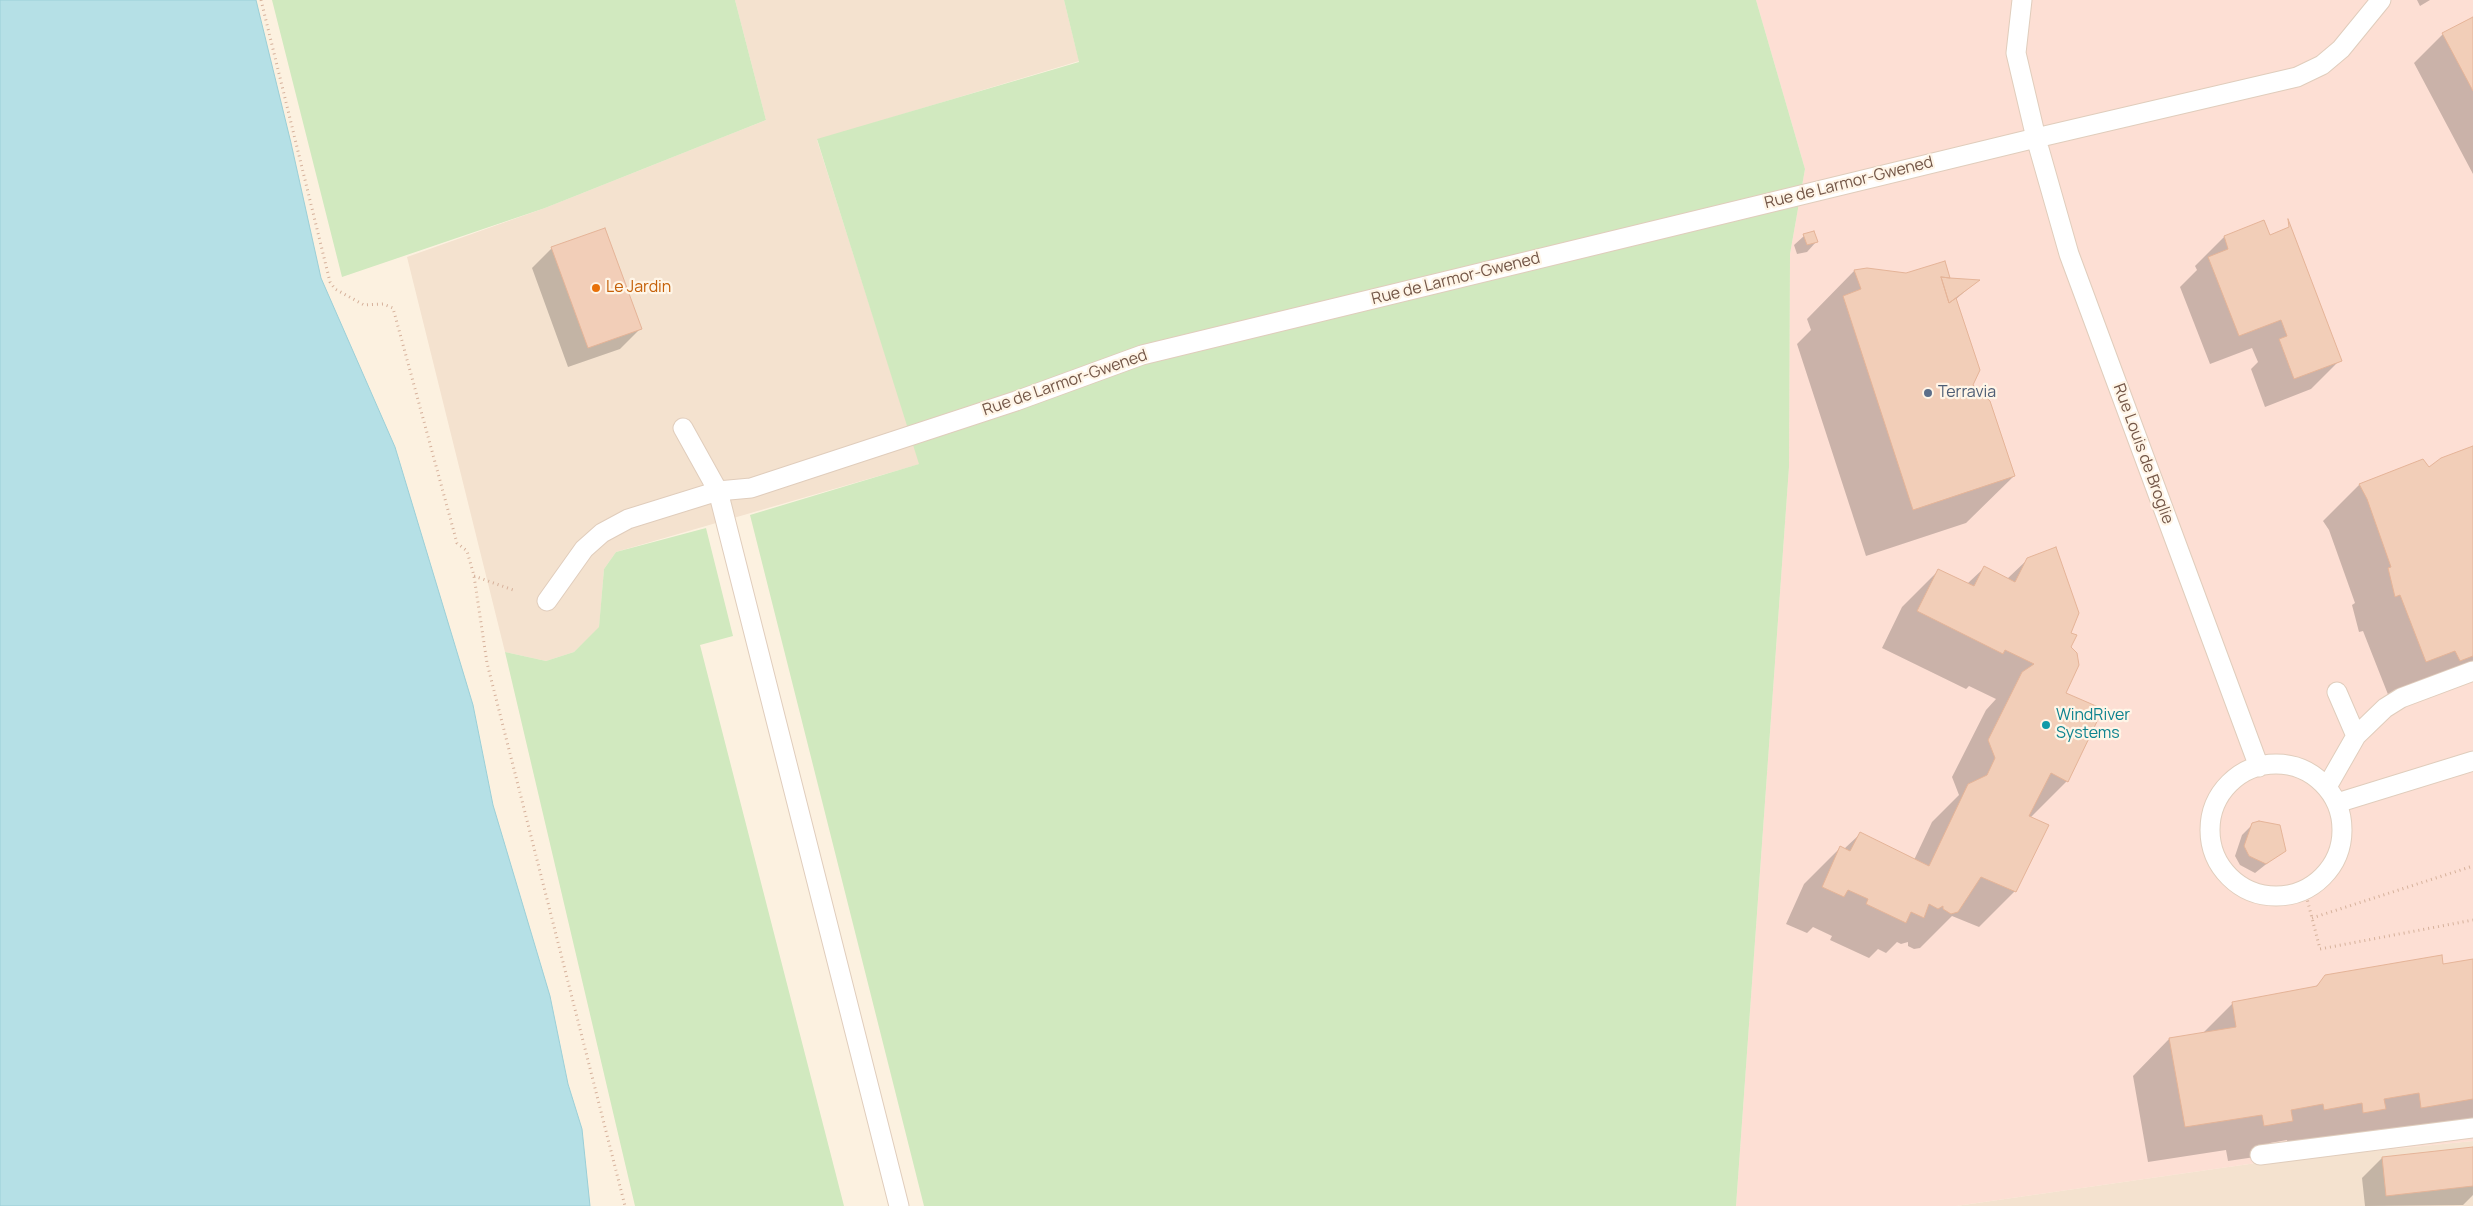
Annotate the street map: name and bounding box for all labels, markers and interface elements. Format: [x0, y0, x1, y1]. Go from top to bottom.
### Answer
street label: Rue de Larmor-Gwened [1763, 153, 1935, 213]
street label: Rue de Larmor-Gwened [1370, 249, 1542, 309]
place label: Le Jardin [606, 278, 671, 298]
marker: Le Jardin [590, 282, 602, 294]
street label: Rue de Larmor-Gwened [980, 346, 1150, 420]
street label: Rue Louis de Broglie [2109, 381, 2177, 527]
place label: Terravia [1938, 383, 1996, 403]
marker: Terravia [1922, 387, 1934, 399]
place label: WindRiver Systems [2056, 706, 2130, 744]
marker: WindRiver Systems [2040, 719, 2052, 731]

